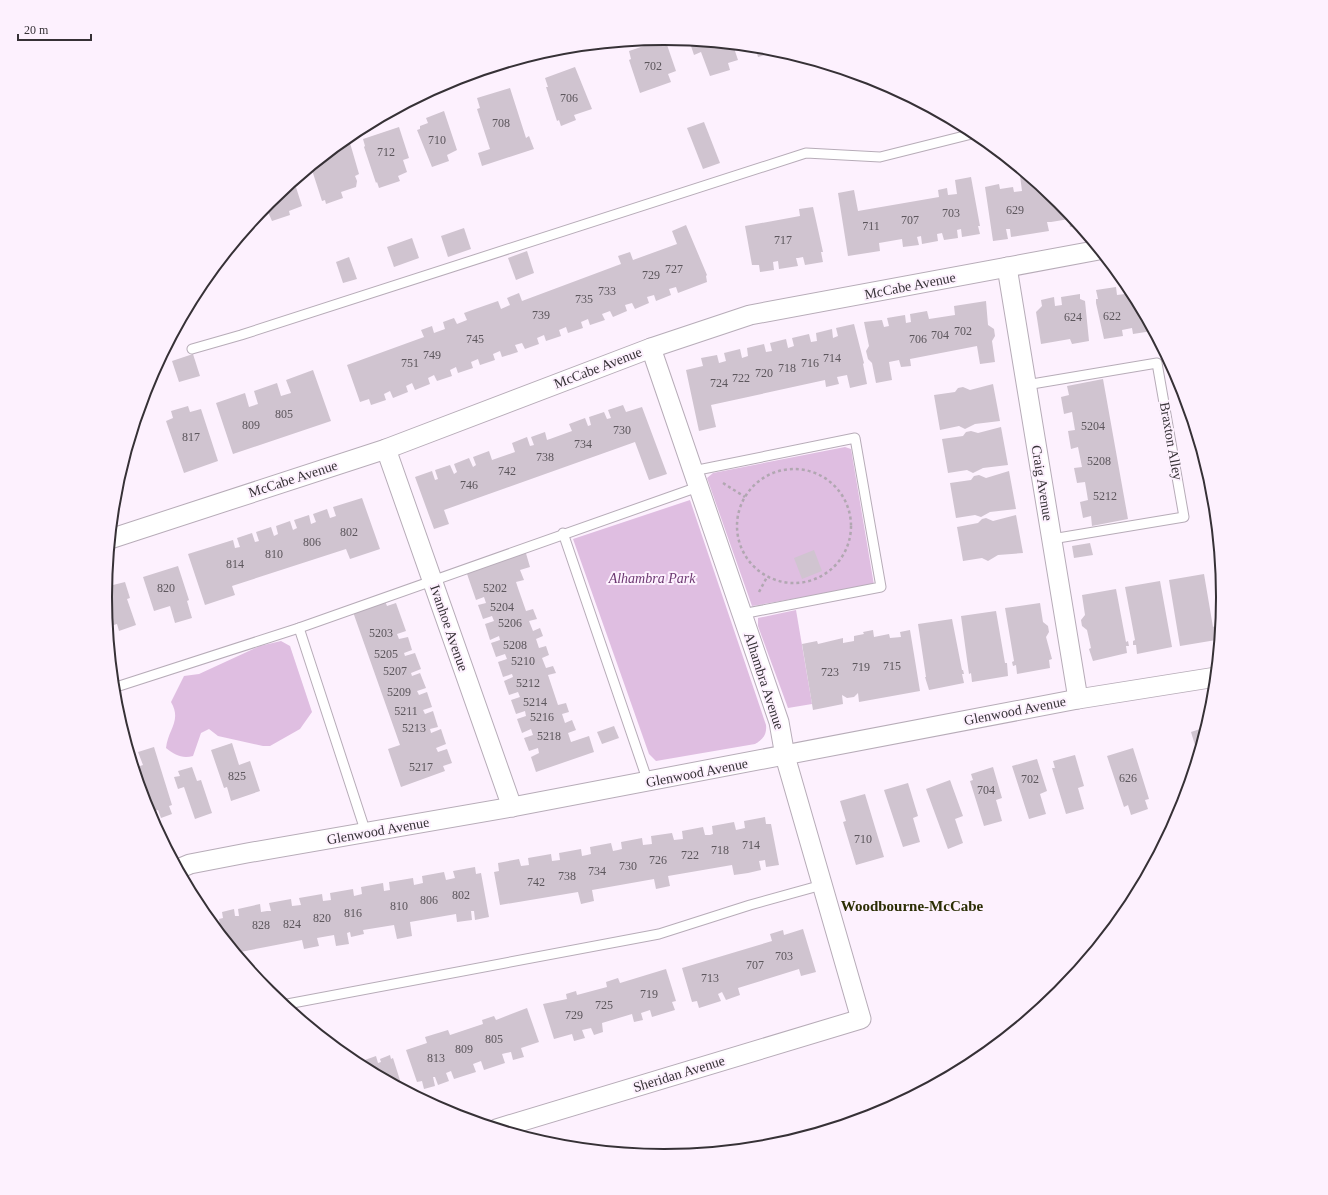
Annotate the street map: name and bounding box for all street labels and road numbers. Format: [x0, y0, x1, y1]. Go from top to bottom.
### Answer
street label: McCabe Avenue [863, 270, 957, 302]
street label: McCabe Avenue [552, 344, 644, 392]
street label: Braxton Alley [1157, 401, 1185, 481]
street label: Craig Avenue [1029, 444, 1055, 522]
street label: McCabe Avenue [247, 458, 339, 500]
street label: Ivanhoe Avenue [427, 583, 471, 673]
street label: Alhambra Avenue [741, 631, 787, 731]
street label: Glenwood Avenue [963, 694, 1067, 728]
street label: Glenwood Avenue [645, 756, 749, 790]
street label: Glenwood Avenue [326, 815, 430, 847]
street label: Sheridan Avenue [631, 1053, 727, 1095]

